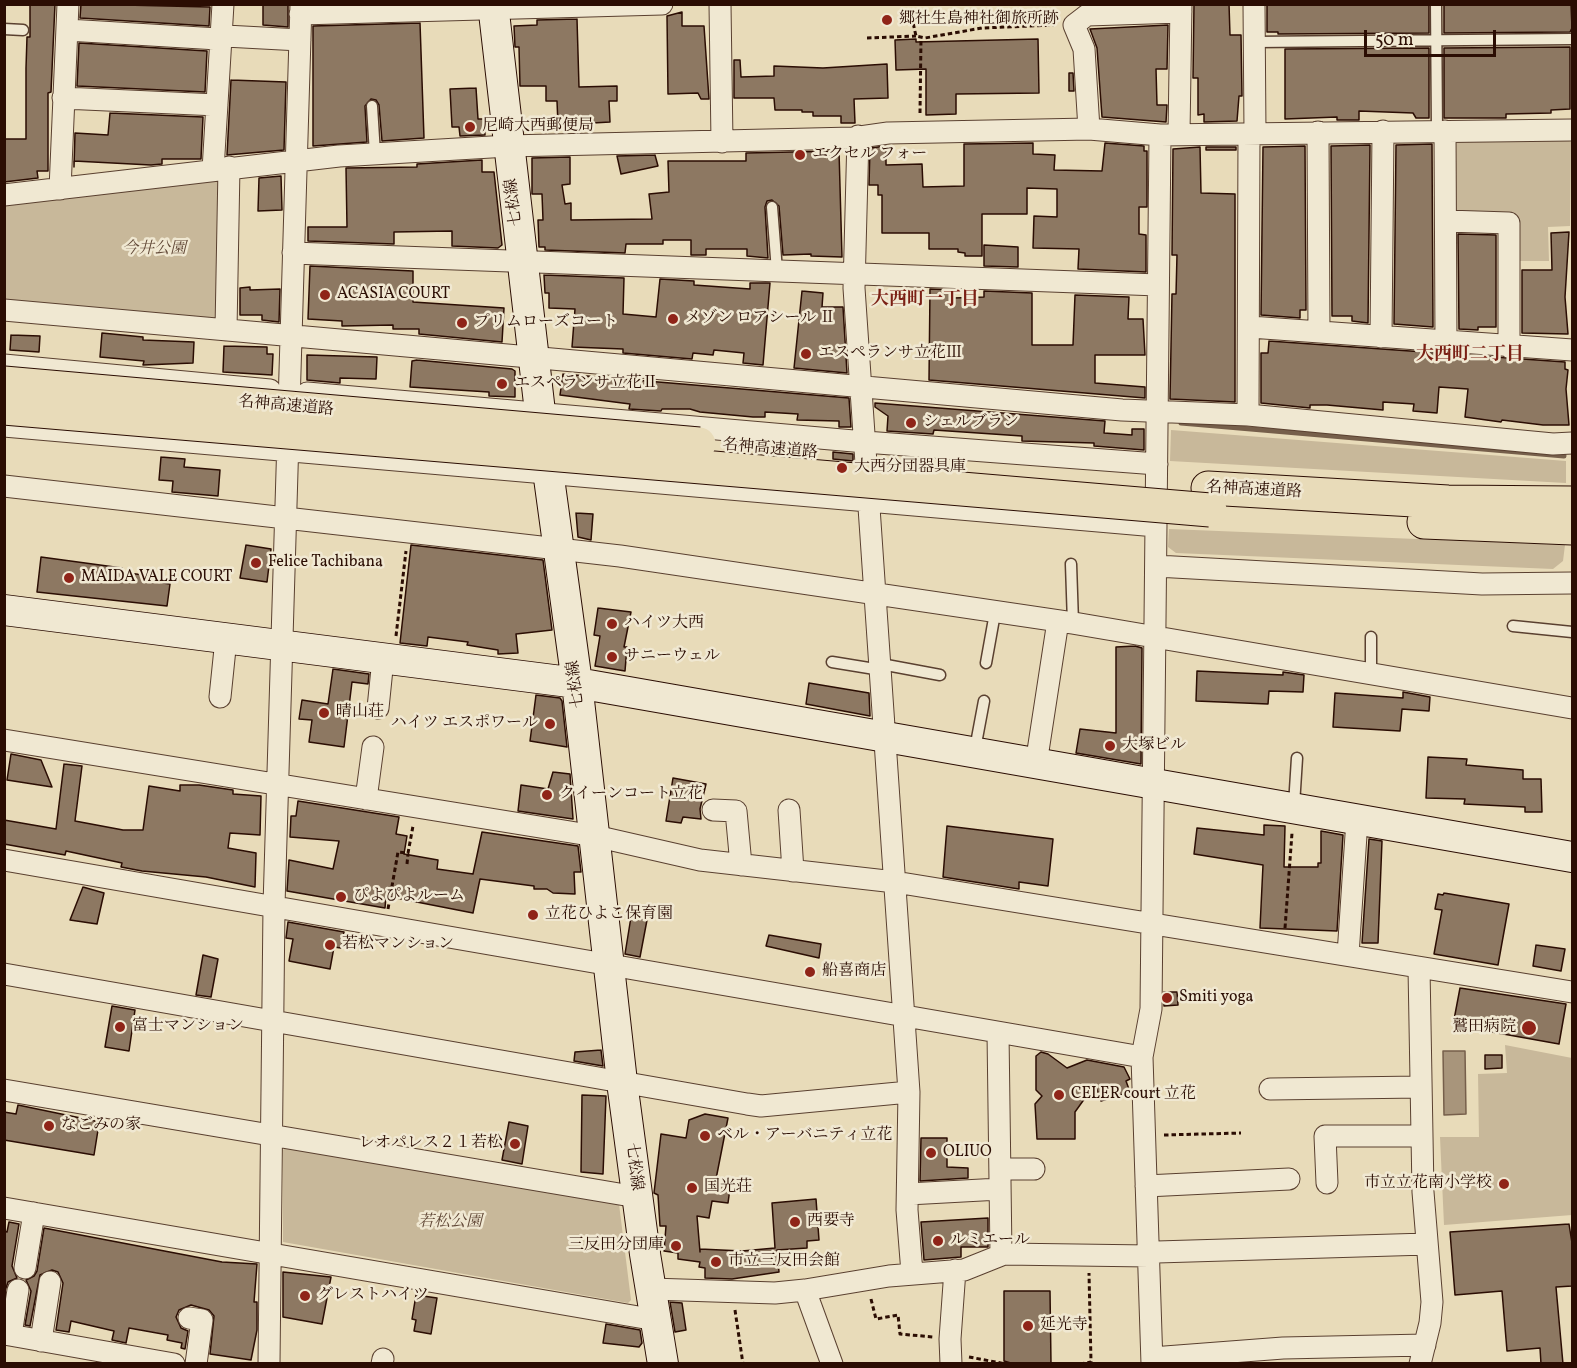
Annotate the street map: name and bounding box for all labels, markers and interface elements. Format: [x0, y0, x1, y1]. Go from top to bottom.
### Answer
place label: 郷社生島神社御旅所跡 [899, 10, 1059, 30]
marker: 郷社生島神社御旅所跡 [880, 13, 894, 27]
scale bar [1367, 18, 1499, 56]
text: 50 m [1375, 28, 1414, 53]
place label: 尼崎大西郵便局 [482, 117, 594, 137]
marker: 尼崎大西郵便局 [463, 120, 477, 134]
place label: エクセル フォー [812, 145, 927, 165]
marker: エクセル フォー [793, 148, 807, 162]
street label: 七松線 [503, 177, 527, 227]
park label: 今井公園 [122, 240, 186, 260]
place label: ACASIA COURT [337, 285, 450, 305]
marker: ACASIA COURT [318, 288, 332, 302]
district label: 大西町一丁目 [871, 290, 979, 312]
place label: メゾン ロアシール Ⅱ [685, 309, 835, 329]
marker: メゾン ロアシール Ⅱ [666, 312, 680, 326]
place label: プリムローズコート [474, 313, 618, 333]
marker: プリムローズコート [455, 316, 469, 330]
place label: エスペランサ立花Ⅲ [818, 344, 962, 364]
district label: 大西町二丁目 [1416, 345, 1524, 367]
marker: エスペランサ立花Ⅲ [799, 347, 813, 361]
place label: エスペランサ立花Ⅱ [514, 374, 658, 394]
marker: エスペランサ立花Ⅱ [495, 377, 509, 391]
street label: 名神高速道路 [237, 393, 335, 421]
place label: シェルブラン [923, 413, 1019, 433]
marker: シェルブラン [904, 416, 918, 430]
street label: 名神高速道路 [721, 436, 819, 464]
place label: 大西分団器具庫 [854, 458, 966, 478]
marker: 大西分団器具庫 [835, 461, 849, 475]
street label: 名神高速道路 [1206, 479, 1302, 503]
place label: Felice Tachibana [268, 553, 383, 573]
marker: Felice Tachibana [249, 556, 263, 570]
place label: MAIDA VALE COURT [81, 568, 232, 588]
marker: MAIDA VALE COURT [62, 571, 76, 585]
place label: ハイツ大西 [624, 614, 704, 634]
marker: ハイツ大西 [605, 617, 619, 631]
place label: サニーウェル [624, 647, 720, 667]
marker: サニーウェル [605, 650, 619, 664]
street label: 七松線 [565, 659, 589, 709]
place label: 晴山荘 [336, 703, 384, 723]
marker: 晴山荘 [317, 706, 331, 720]
place label: ハイツ エスポワール [391, 714, 538, 734]
marker: ハイツ エスポワール [543, 717, 557, 731]
place label: 大塚ビル [1122, 736, 1186, 756]
marker: 大塚ビル [1103, 739, 1117, 753]
place label: クイーンコート立花 [559, 785, 703, 805]
marker: クイーンコート立花 [540, 788, 554, 802]
place label: ぴよぴよルーム [353, 887, 465, 907]
marker: ぴよぴよルーム [334, 890, 348, 904]
place label: 立花ひよこ保育園 [545, 905, 673, 925]
marker: 立花ひよこ保育園 [526, 908, 540, 922]
place label: 若松マンション [342, 935, 454, 955]
marker: 若松マンション [323, 938, 337, 952]
place label: 船喜商店 [822, 962, 886, 982]
marker: 船喜商店 [803, 965, 817, 979]
place label: Smiti yoga [1179, 988, 1254, 1008]
marker: Smiti yoga [1160, 991, 1174, 1005]
place label: 富士マンション [132, 1017, 244, 1037]
place label: 鷲田病院 [1452, 1018, 1516, 1038]
marker: 鷲田病院 [1520, 1019, 1538, 1037]
marker: 富士マンション [113, 1020, 127, 1034]
place label: CELER court 立花 [1071, 1085, 1196, 1105]
marker: CELER court 立花 [1052, 1088, 1066, 1102]
place label: なごみの家 [61, 1116, 141, 1136]
marker: なごみの家 [42, 1119, 56, 1133]
place label: ベル・アーバニティ立花 [717, 1126, 893, 1146]
marker: ベル・アーバニティ立花 [698, 1129, 712, 1143]
place label: レオパレス２１若松 [359, 1134, 503, 1154]
marker: レオパレス２１若松 [508, 1137, 522, 1151]
street label: 七松線 [621, 1142, 645, 1192]
place label: OLIUO [943, 1143, 992, 1163]
marker: OLIUO [924, 1146, 938, 1160]
place label: 市立立花南小学校 [1364, 1174, 1492, 1194]
marker: 市立立花南小学校 [1497, 1177, 1511, 1191]
place label: 国光荘 [704, 1178, 752, 1198]
marker: 国光荘 [685, 1181, 699, 1195]
place label: 西要寺 [807, 1212, 855, 1232]
park label: 若松公園 [418, 1213, 482, 1233]
marker: 西要寺 [788, 1215, 802, 1229]
place label: ルミエール [950, 1231, 1030, 1251]
marker: ルミエール [931, 1234, 945, 1248]
place label: 三反田分団庫 [568, 1236, 664, 1256]
marker: 三反田分団庫 [669, 1239, 683, 1253]
place label: 市立三反田会館 [728, 1252, 840, 1272]
marker: 市立三反田会館 [709, 1255, 723, 1269]
place label: グレストハイツ [317, 1286, 429, 1306]
marker: グレストハイツ [298, 1289, 312, 1303]
place label: 延光寺 [1040, 1316, 1088, 1336]
marker: 延光寺 [1021, 1319, 1035, 1333]

